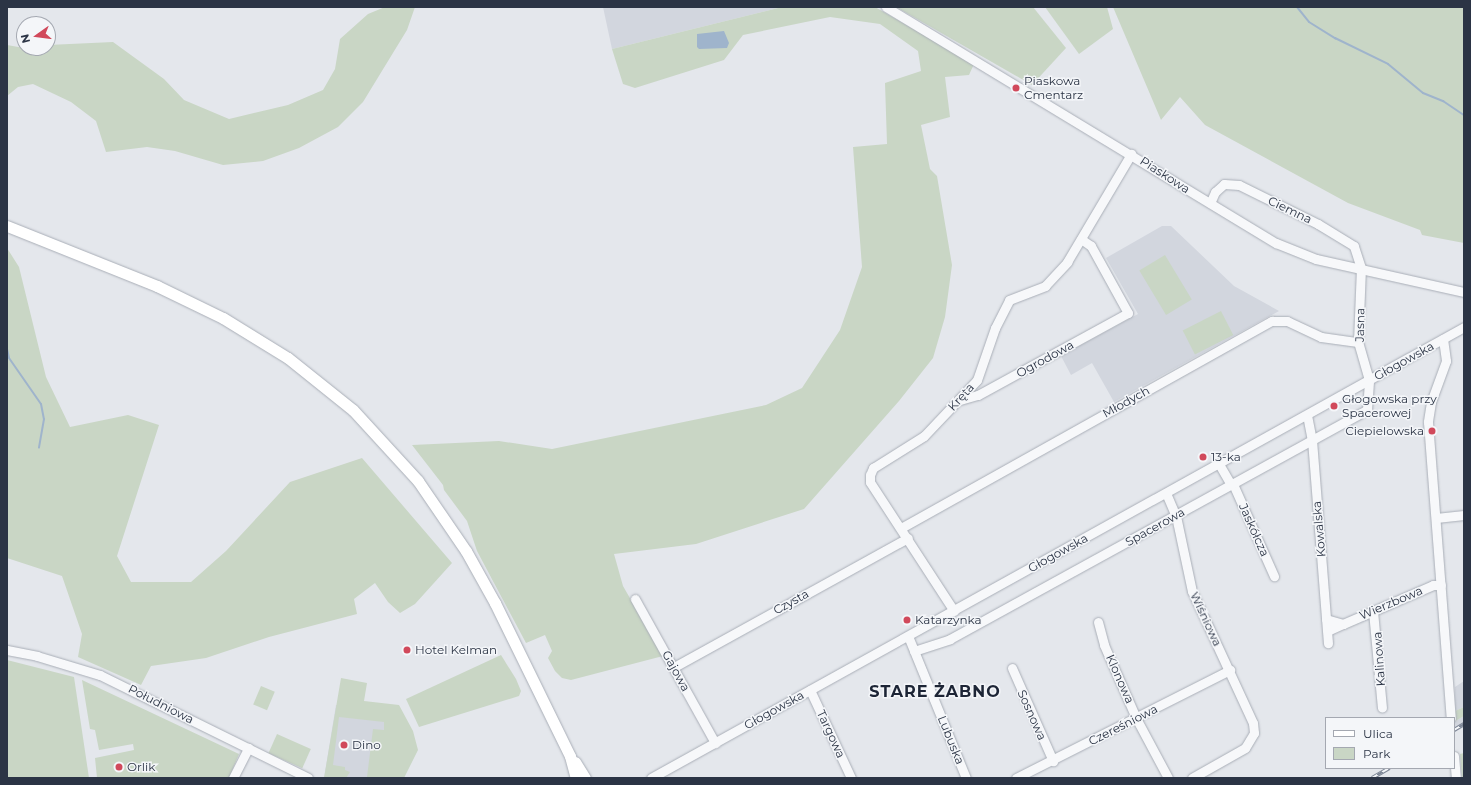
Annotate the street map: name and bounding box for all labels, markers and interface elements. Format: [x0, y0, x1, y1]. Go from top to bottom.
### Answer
north arrow [16, 16, 56, 56]
text: N [17, 33, 33, 45]
place label: Piaskowa Cmentarz [1024, 74, 1083, 102]
marker: Piaskowa Cmentarz [1011, 83, 1021, 93]
street label: Piaskowa [1137, 154, 1193, 196]
street label: Ciemna [1266, 193, 1314, 227]
street label: Jasna [1353, 308, 1367, 342]
street label: Ogrodowa [1014, 337, 1076, 381]
street label: Głogowska [1372, 339, 1436, 383]
street label: Kręta [945, 380, 977, 414]
street label: Młodych [1100, 383, 1152, 421]
place label: Głogowska przy Spacerowej [1342, 392, 1437, 420]
marker: Głogowska przy Spacerowej [1329, 401, 1339, 411]
place label: Ciepielowska [1345, 424, 1424, 438]
marker: Ciepielowska [1427, 426, 1437, 436]
place label: 13-ka [1211, 450, 1241, 464]
marker: 13-ka [1198, 452, 1208, 462]
street label: Kowalska [1309, 500, 1329, 558]
street label: Jaskółcza [1236, 501, 1272, 559]
street label: Spacerowa [1123, 505, 1187, 549]
street label: Głogowska [1026, 531, 1090, 575]
street label: Wierzbowa [1357, 583, 1425, 623]
street label: Czysta [771, 586, 811, 618]
street label: Wiśniowa [1187, 590, 1225, 648]
place label: Katarzynka [915, 613, 982, 627]
marker: Katarzynka [902, 615, 912, 625]
street label: Kalinowa [1370, 631, 1388, 687]
place label: Hotel Kelman [415, 643, 497, 657]
marker: Hotel Kelman [402, 645, 412, 655]
street label: Gajowa [659, 648, 693, 694]
street label: Klonowa [1103, 652, 1137, 706]
street label: Południowa [126, 681, 196, 727]
district label: STARE ŻABNO [869, 682, 1001, 702]
street label: Głogowska [742, 688, 806, 732]
street label: Sosnowa [1015, 688, 1049, 742]
street label: Czereśniowa [1086, 701, 1160, 749]
street label: Targowa [814, 708, 848, 760]
street label: Lubuska [935, 714, 967, 766]
legend [1325, 717, 1455, 769]
text: Ulica [1363, 726, 1393, 741]
place label: Dino [352, 738, 381, 752]
marker: Dino [339, 740, 349, 750]
text: Park [1363, 746, 1390, 761]
place label: Orlik [127, 760, 155, 774]
marker: Orlik [114, 762, 124, 772]

